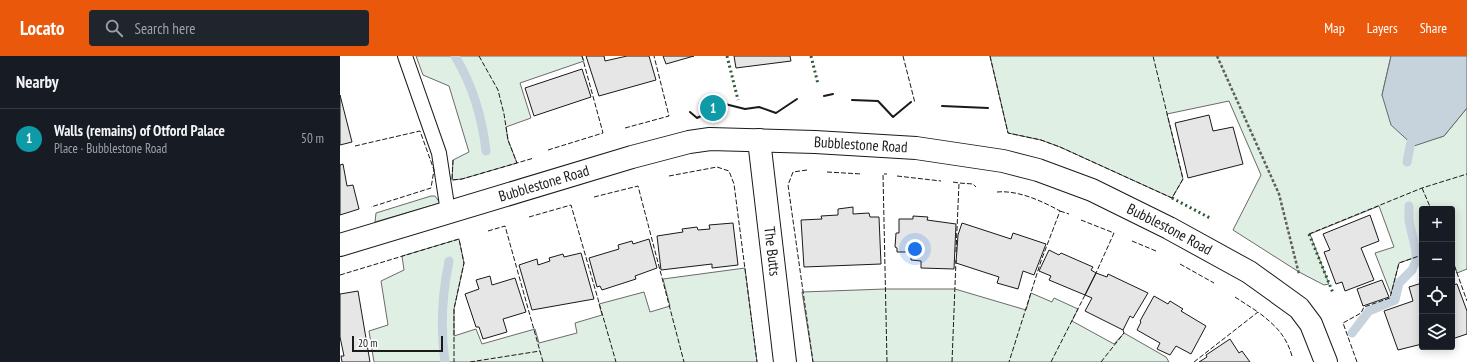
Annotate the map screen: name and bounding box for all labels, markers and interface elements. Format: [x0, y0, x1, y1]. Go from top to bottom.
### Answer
search box [89, 10, 369, 46]
text: Locato [20, 16, 65, 40]
icon: search [103, 17, 125, 39]
text: Search here [135, 19, 195, 38]
text: Map [1324, 19, 1345, 37]
text: Layers [1367, 19, 1398, 37]
text: Share [1420, 19, 1447, 37]
text: Nearby [16, 71, 59, 93]
pin: 1 [700, 93, 726, 123]
text: Walls (remains) of Otford Palace [54, 121, 225, 140]
text: 1 [26, 130, 32, 147]
text: 50 m [301, 130, 324, 147]
street label: Bubblestone Road [814, 132, 908, 156]
text: Place · Bubblestone Road [54, 140, 167, 157]
street label: Bubblestone Road [496, 160, 591, 206]
street label: Bubblestone Road [1124, 199, 1216, 259]
map controls [1419, 206, 1455, 350]
button: + [1419, 206, 1455, 242]
street label: The Butts [760, 225, 785, 277]
your location [905, 239, 925, 259]
button: − [1419, 242, 1455, 278]
button: locate [1419, 278, 1455, 314]
button: layers [1419, 314, 1455, 350]
scale bar [352, 334, 443, 353]
text: 20 m [358, 336, 377, 350]

